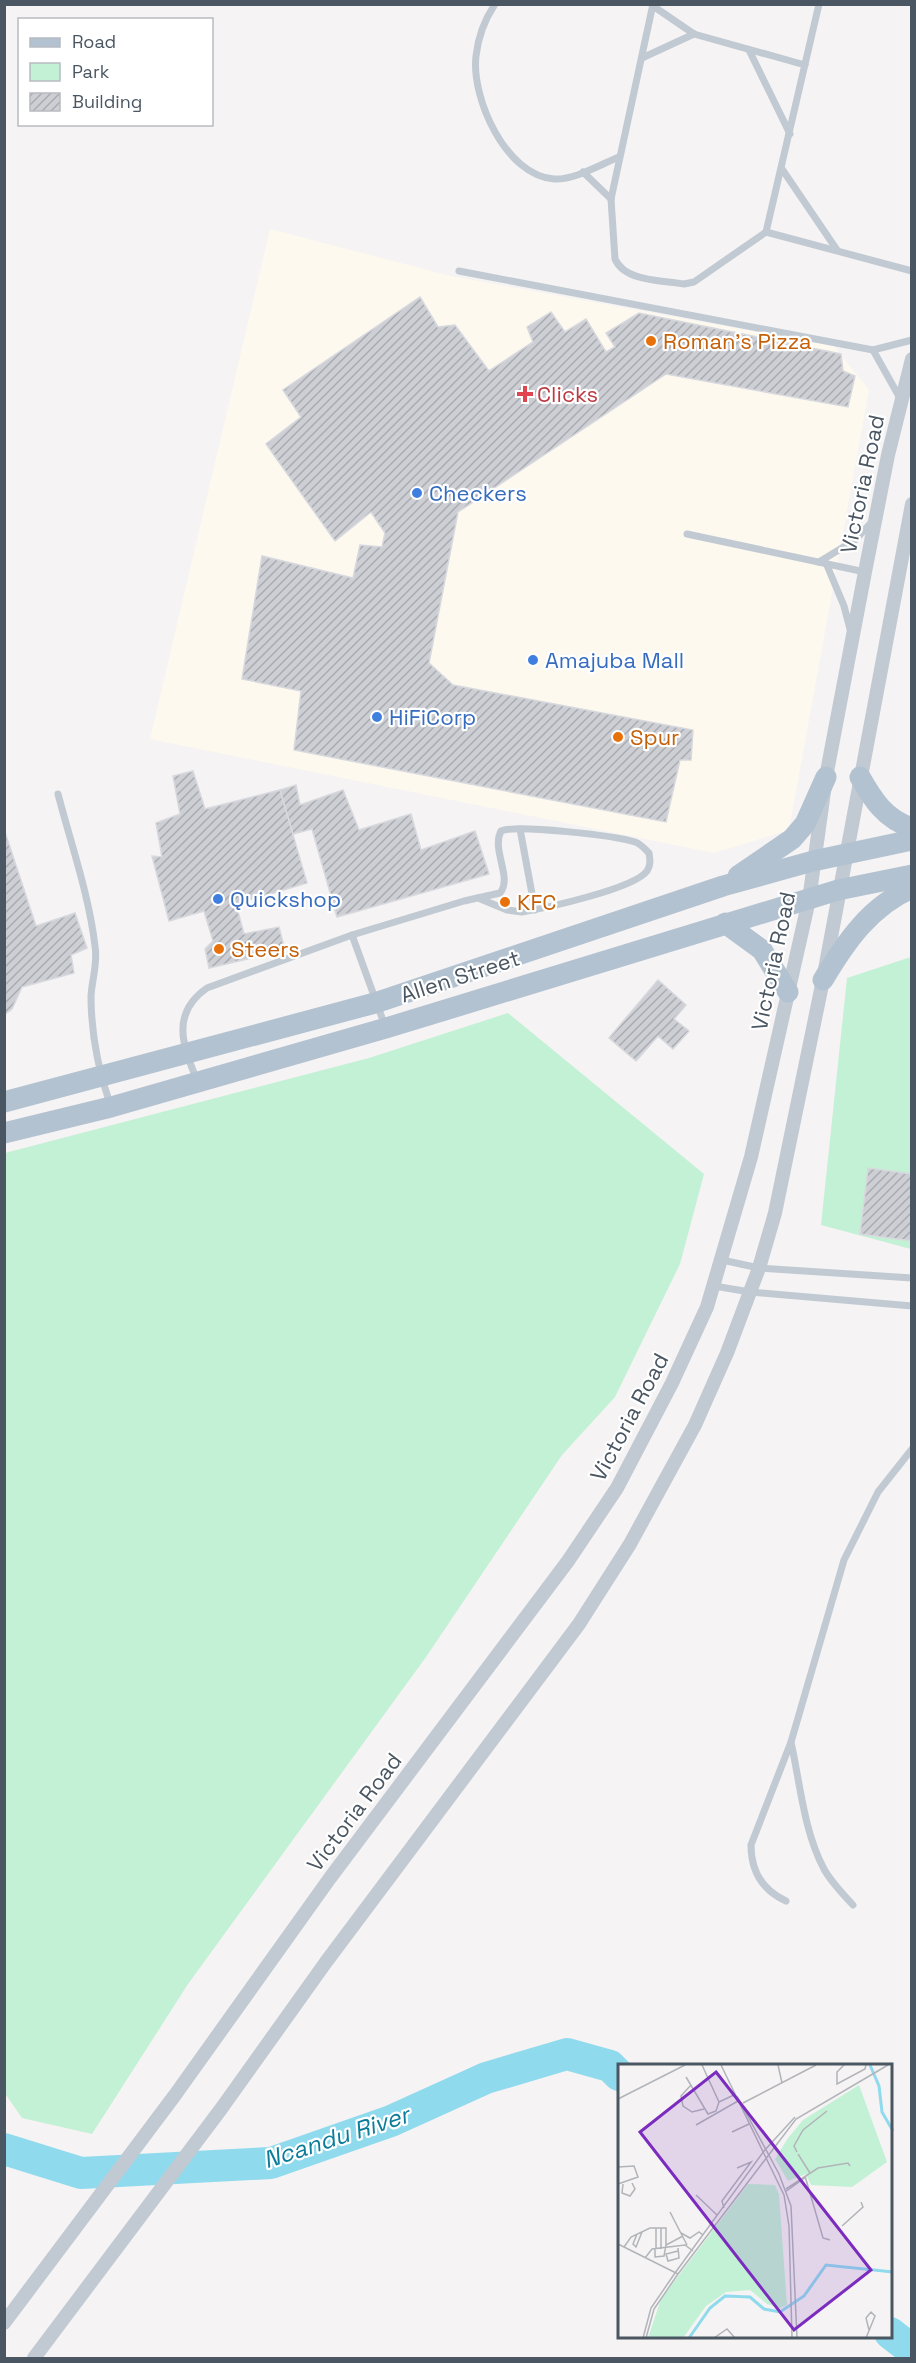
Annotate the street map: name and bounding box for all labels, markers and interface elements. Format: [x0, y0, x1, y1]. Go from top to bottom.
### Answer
legend [18, 18, 213, 126]
text: Road [72, 30, 116, 53]
text: Park [72, 60, 110, 83]
text: Building [72, 90, 142, 113]
place label: Roman's Pizza [663, 327, 812, 355]
marker: Roman's Pizza [644, 334, 658, 348]
place label: Clicks [537, 380, 598, 408]
marker: Clicks [518, 387, 532, 401]
street label: Victoria Road [834, 412, 890, 556]
place label: Checkers [429, 479, 527, 507]
marker: Checkers [410, 486, 424, 500]
place label: Amajuba Mall [545, 646, 684, 674]
marker: Amajuba Mall [526, 653, 540, 667]
place label: HiFiCorp [389, 703, 476, 731]
marker: HiFiCorp [370, 710, 384, 724]
place label: Spur [630, 723, 679, 751]
marker: Spur [611, 730, 625, 744]
place label: Quickshop [230, 885, 341, 913]
place label: KFC [517, 888, 556, 916]
street label: Victoria Road [745, 889, 801, 1033]
marker: Quickshop [211, 892, 225, 906]
marker: KFC [498, 895, 512, 909]
place label: Steers [231, 935, 300, 963]
marker: Steers [212, 942, 226, 956]
street label: Allen Street [397, 944, 523, 1008]
street label: Victoria Road [584, 1348, 674, 1486]
street label: Victoria Road [300, 1747, 408, 1877]
inset map [618, 2064, 892, 2339]
water label: Ncandu River [259, 2098, 416, 2175]

